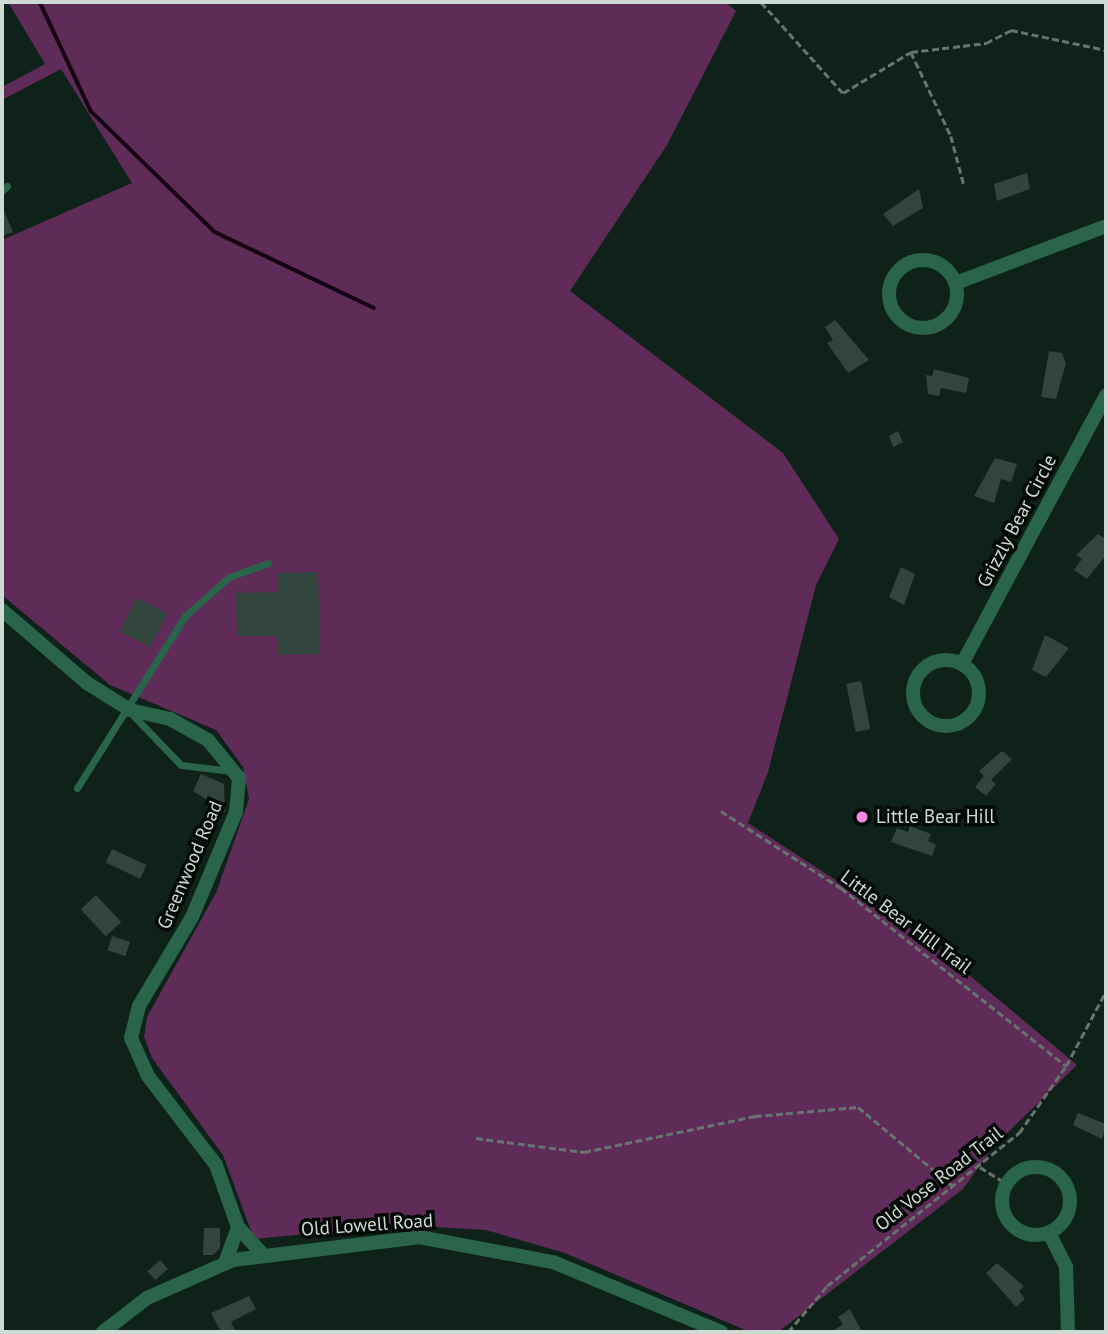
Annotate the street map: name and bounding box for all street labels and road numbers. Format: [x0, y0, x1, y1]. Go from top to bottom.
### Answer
street label: Grizzly Bear Circle [972, 451, 1062, 591]
street label: Greenwood Road [153, 797, 227, 933]
street label: Little Bear Hill Trail [836, 865, 976, 979]
street label: Old Vose Road Trail [870, 1122, 1008, 1236]
street label: Old Lowell Road [300, 1209, 434, 1241]

